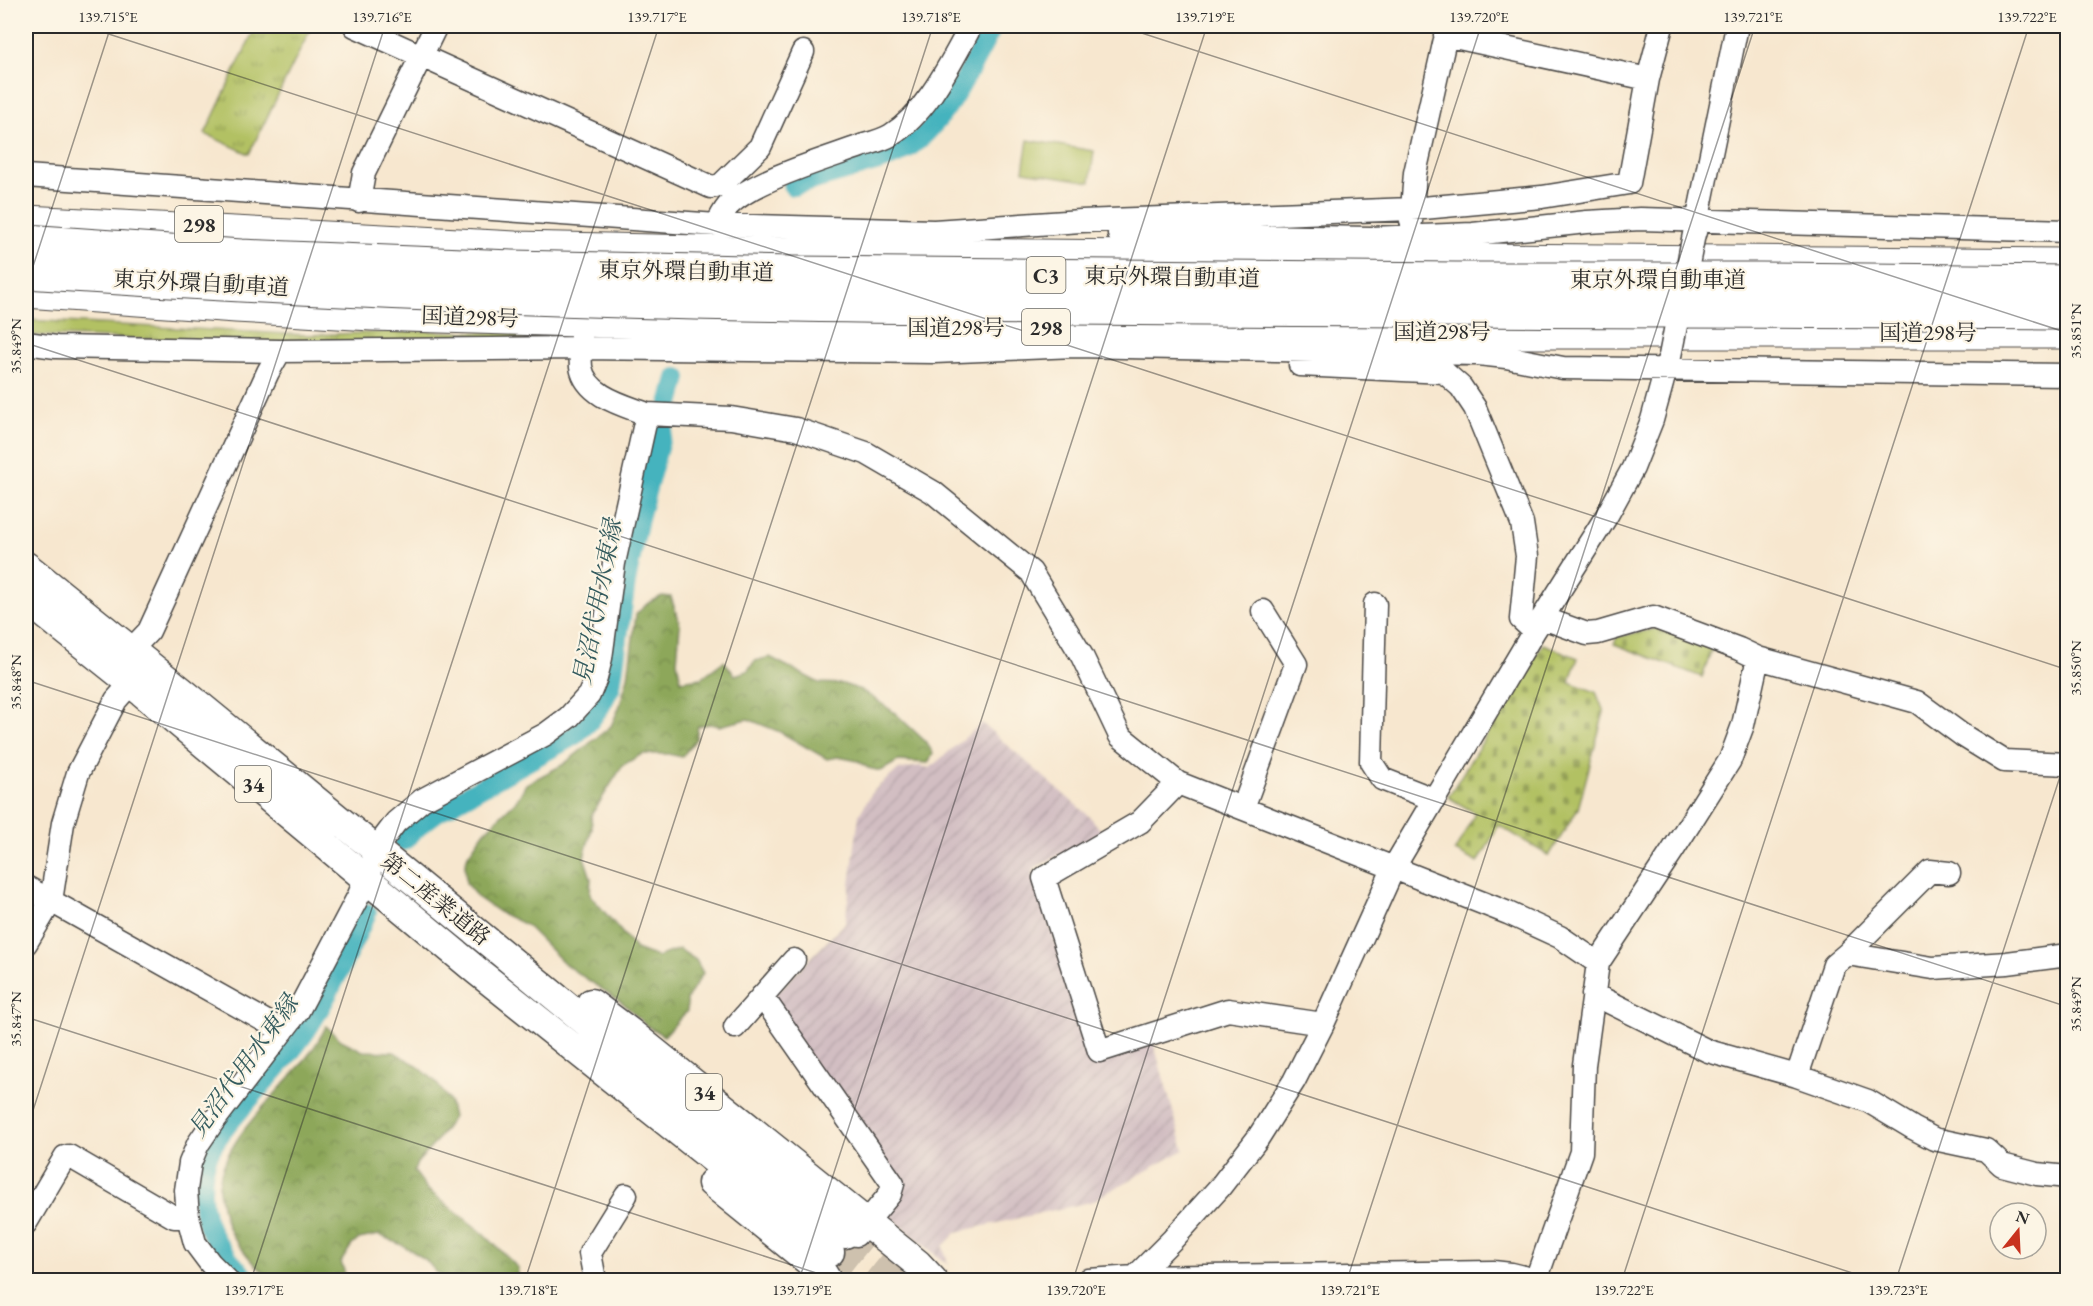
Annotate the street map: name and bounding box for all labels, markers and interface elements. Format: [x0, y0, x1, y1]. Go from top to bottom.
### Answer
text: 139.715°E [78, 7, 138, 26]
text: 139.716°E [352, 7, 412, 26]
text: 139.717°E [627, 7, 687, 26]
text: 139.718°E [901, 7, 961, 26]
text: 139.719°E [1175, 7, 1235, 26]
text: 139.720°E [1449, 7, 1509, 26]
text: 139.721°E [1723, 7, 1783, 26]
text: 139.722°E [1997, 7, 2057, 26]
road number: 298 [175, 206, 223, 242]
street label: 東京外環自動車道 [598, 255, 774, 287]
road number: C3 [1026, 257, 1066, 293]
street label: 東京外環自動車道 [1084, 261, 1260, 293]
street label: 東京外環自動車道 [112, 264, 290, 302]
street label: 東京外環自動車道 [1570, 265, 1746, 294]
street label: 国道298号 [421, 301, 519, 333]
text: 35.851°N [2066, 303, 2085, 359]
road number: 298 [1022, 309, 1070, 345]
street label: 国道298号 [907, 313, 1005, 342]
street label: 国道298号 [1393, 317, 1491, 346]
text: 35.849°N [6, 318, 25, 374]
street label: 国道298号 [1879, 318, 1977, 347]
water label: 見沼代用水東縁 [566, 514, 629, 687]
text: 35.850°N [2066, 640, 2085, 696]
text: 35.848°N [6, 654, 25, 710]
road number: 34 [235, 766, 271, 802]
street label: 第二産業道路 [376, 846, 496, 952]
text: 35.849°N [2066, 976, 2085, 1032]
water label: 見沼代用水東縁 [181, 987, 307, 1143]
text: 35.847°N [6, 991, 25, 1047]
road number: 34 [686, 1074, 722, 1110]
north arrow [1988, 1201, 2048, 1261]
text: N [2013, 1205, 2032, 1229]
text: 139.717°E [224, 1280, 284, 1299]
text: 139.718°E [498, 1280, 558, 1299]
text: 139.719°E [772, 1280, 832, 1299]
text: 139.720°E [1046, 1280, 1106, 1299]
text: 139.721°E [1320, 1280, 1380, 1299]
text: 139.722°E [1594, 1280, 1654, 1299]
text: 139.723°E [1868, 1280, 1928, 1299]

